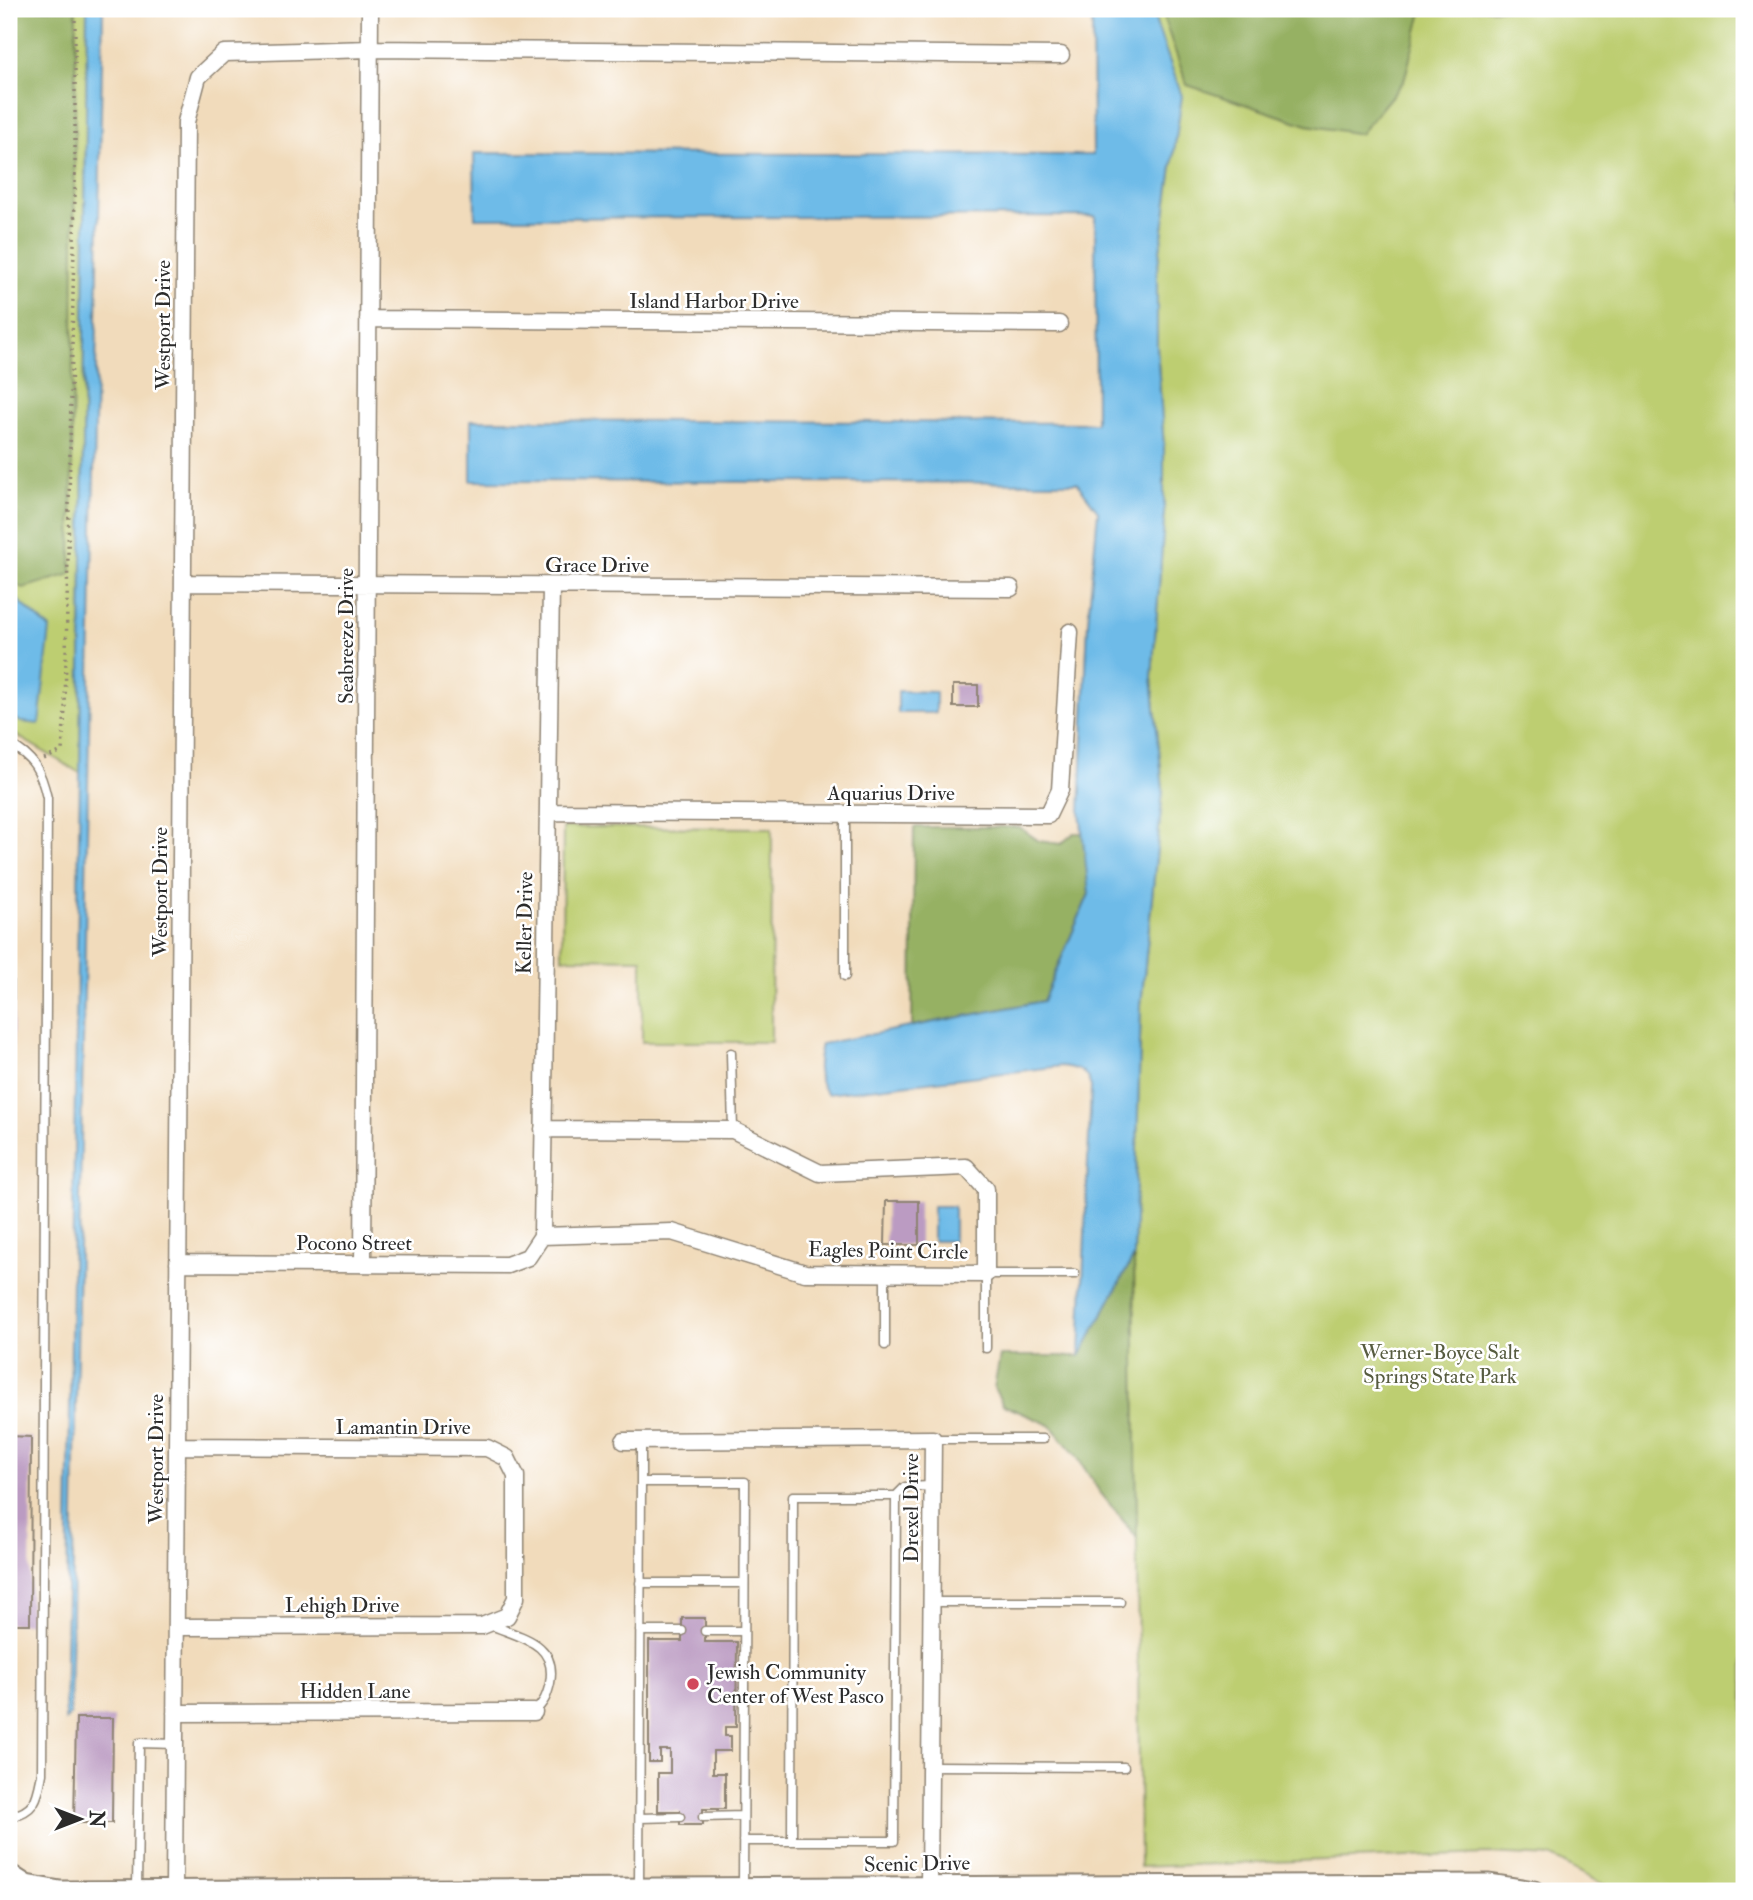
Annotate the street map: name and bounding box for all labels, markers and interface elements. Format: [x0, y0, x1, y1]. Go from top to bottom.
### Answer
street label: Westport Drive [150, 260, 177, 391]
street label: Island Harbor Drive [629, 288, 799, 315]
street label: Grace Drive [545, 552, 649, 579]
street label: Seabreeze Drive [333, 568, 360, 704]
street label: Aquarius Drive [826, 780, 955, 807]
street label: Westport Drive [147, 827, 174, 958]
street label: Keller Drive [511, 871, 539, 975]
street label: Pocono Street [296, 1230, 412, 1257]
street label: Eagles Point Circle [808, 1236, 969, 1266]
park label: Werner-Boyce Salt Springs State Park [1359, 1339, 1520, 1390]
street label: Westport Drive [143, 1394, 170, 1525]
street label: Lamantin Drive [335, 1414, 471, 1441]
street label: Drexel Drive [898, 1453, 925, 1563]
street label: Lehigh Drive [285, 1592, 399, 1619]
place label: Jewish Community Center of West Pasco [706, 1659, 884, 1710]
marker: Jewish Community Center of West Pasco [685, 1676, 701, 1692]
street label: Hidden Lane [300, 1678, 411, 1705]
north arrow [46, 1784, 116, 1854]
text: N [84, 1809, 108, 1828]
street label: Scenic Drive [864, 1850, 971, 1878]

